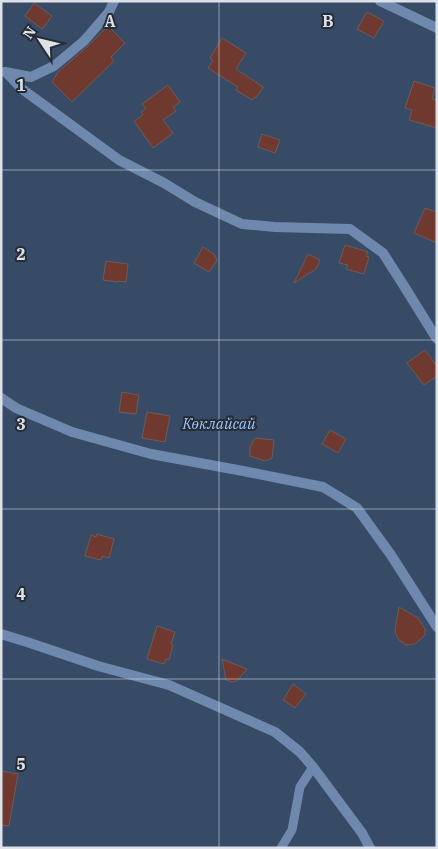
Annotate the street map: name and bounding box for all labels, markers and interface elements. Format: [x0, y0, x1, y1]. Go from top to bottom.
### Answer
text: A [104, 11, 116, 31]
text: B [322, 11, 334, 31]
north arrow [15, 15, 65, 65]
text: N [19, 23, 40, 42]
text: 1 [16, 75, 26, 95]
text: 2 [16, 244, 26, 264]
text: 3 [16, 414, 26, 434]
park label: Көклайсай [182, 414, 256, 433]
text: 4 [16, 584, 26, 604]
text: 5 [16, 754, 26, 774]

